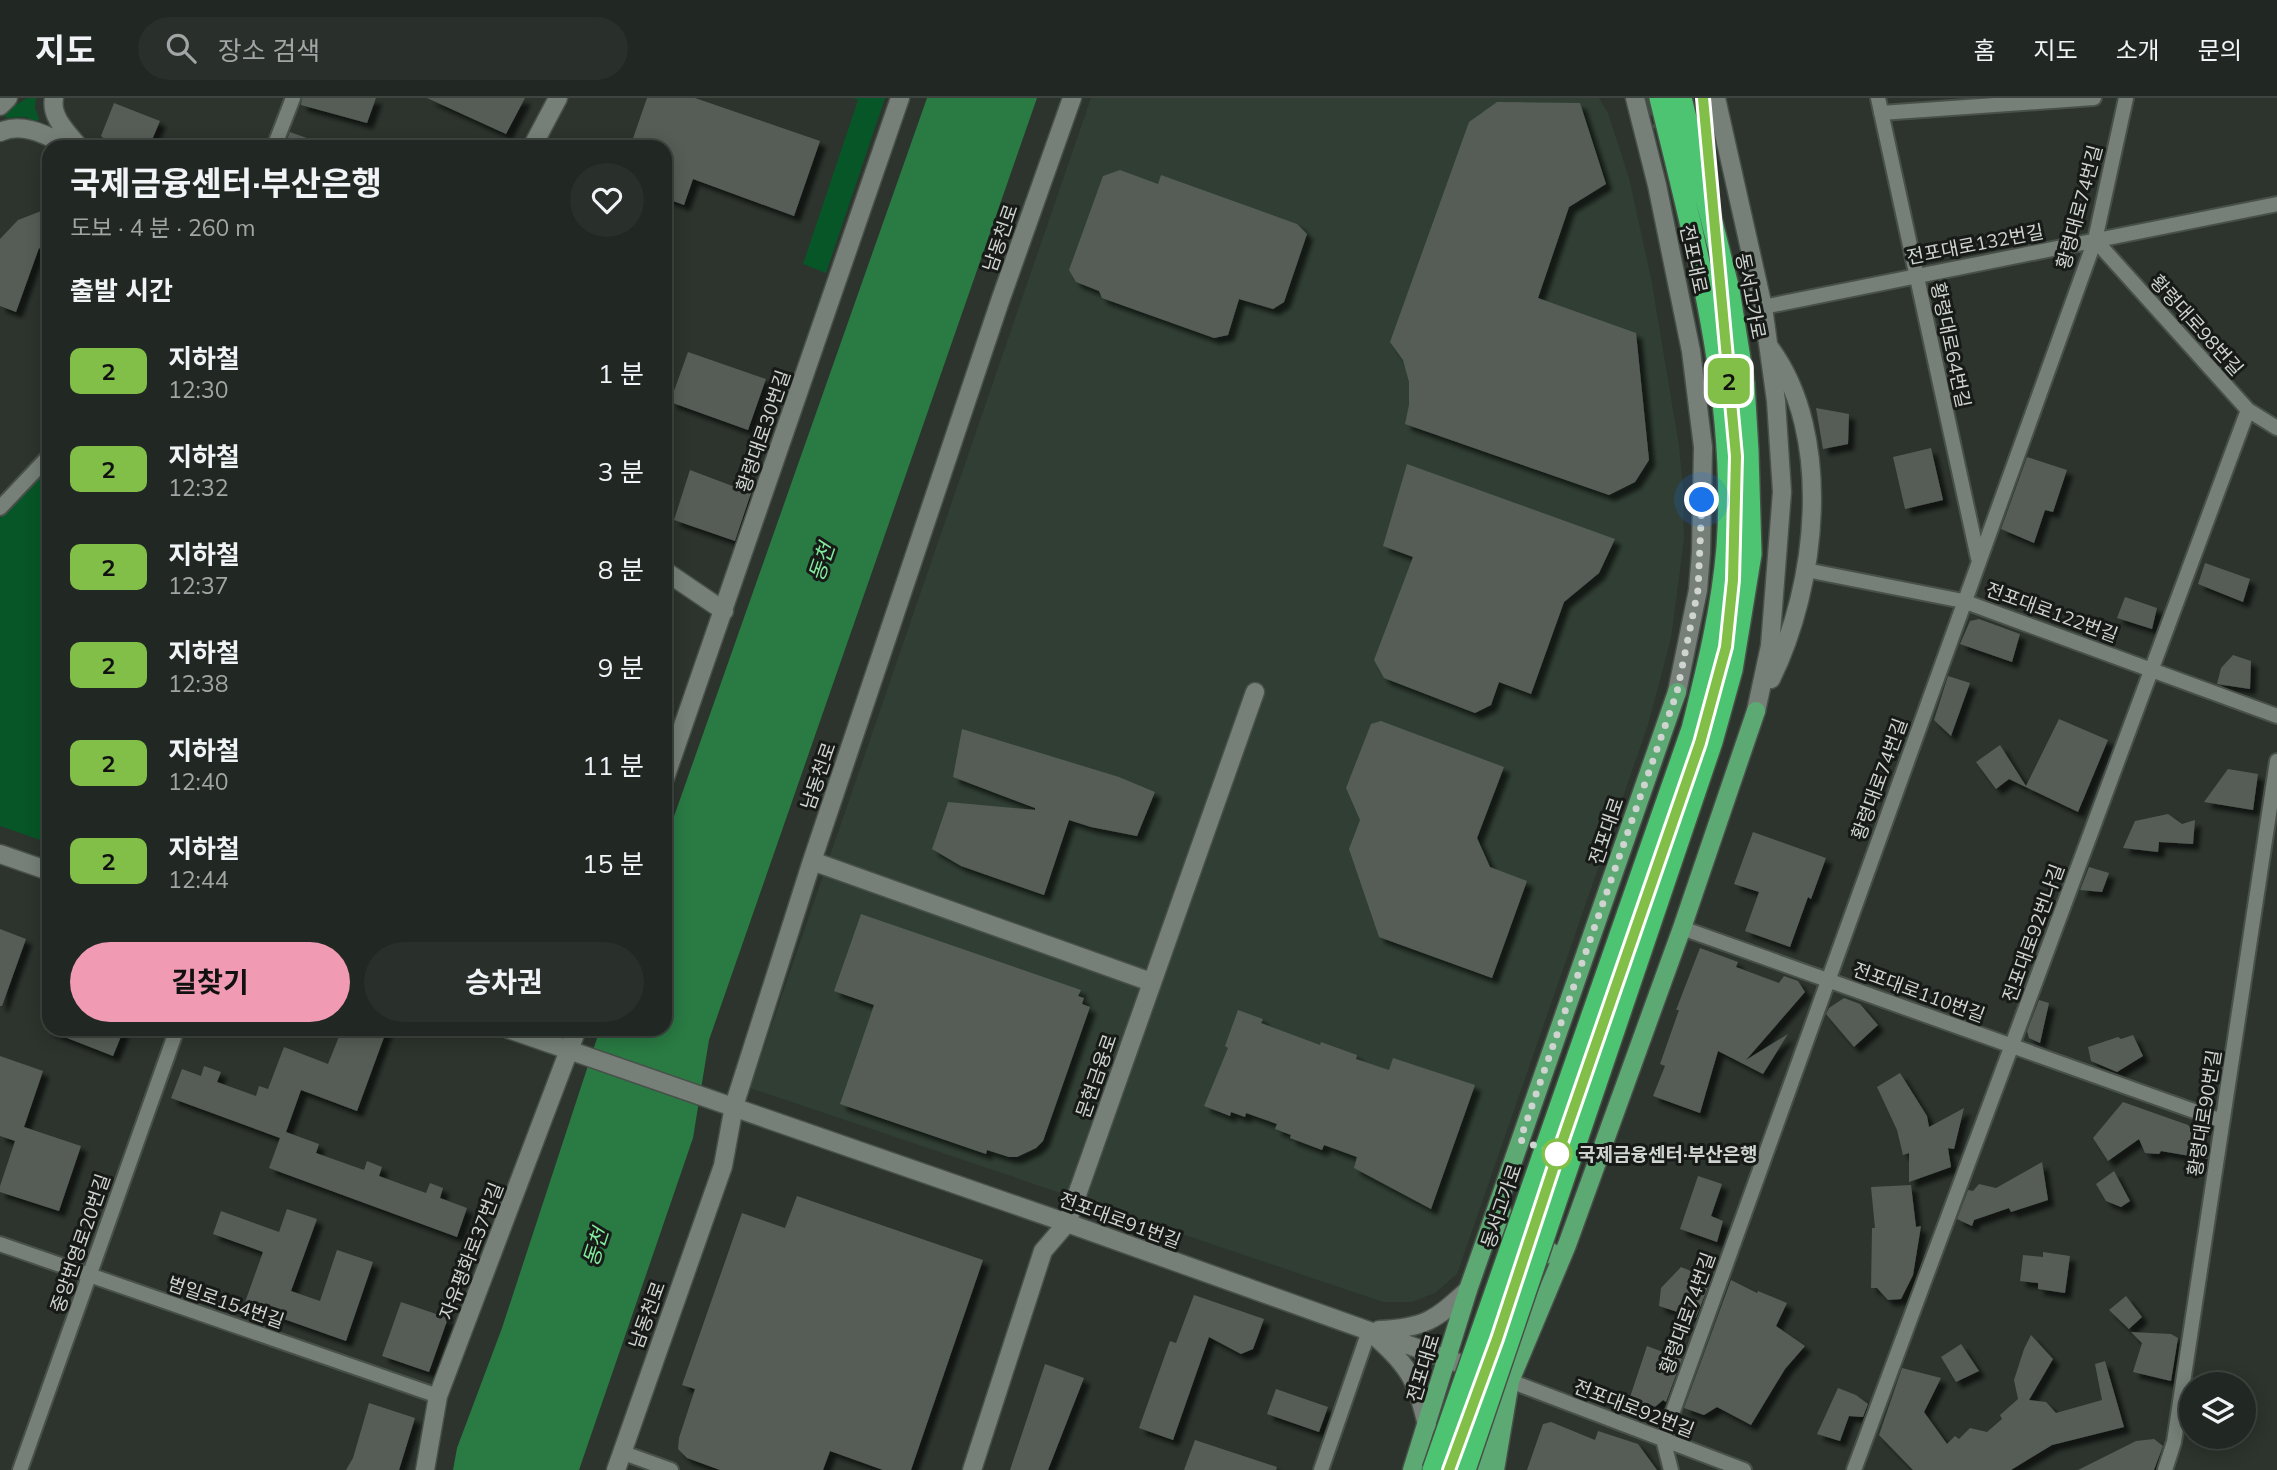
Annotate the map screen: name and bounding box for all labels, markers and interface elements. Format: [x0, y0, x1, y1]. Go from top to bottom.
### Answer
search box [138, 17, 628, 80]
text: 지도 [35, 29, 96, 70]
icon: search [162, 29, 200, 67]
text: 장소 검색 [218, 34, 320, 67]
text: 홈 [1973, 35, 1995, 65]
text: 지도 [2033, 35, 2078, 65]
text: 소개 [2116, 35, 2160, 65]
text: 문의 [2198, 35, 2242, 65]
street label: 황령대로74번길 [2051, 142, 2107, 272]
text: 국제금융센터·부산은행 [70, 162, 382, 203]
button: heart [570, 163, 644, 237]
street label: 남동천로 [977, 201, 1023, 275]
text: 도보 · 4 분 · 260 m [70, 213, 256, 242]
street label: 전포대로132번길 [1904, 219, 2046, 269]
street label: 전포대로 [1675, 222, 1713, 296]
street label: 동서고가로 [1731, 251, 1771, 341]
street label: 황령대로98번길 [2145, 270, 2249, 380]
text: 출발 시간 [70, 274, 173, 307]
street label: 황령대로64번길 [1926, 280, 1976, 410]
text: 지하철 [168, 342, 240, 375]
text: 2 [101, 356, 116, 386]
text: 1 분 [598, 357, 644, 390]
line badge: 2 [1706, 358, 1752, 404]
text: 2 [1722, 366, 1736, 396]
street label: 황령대로30번길 [731, 367, 795, 495]
text: 12:30 [168, 375, 228, 404]
text: 지하철 [168, 440, 240, 473]
text: 2 [101, 454, 116, 484]
text: 3 분 [598, 455, 644, 488]
text: 12:32 [168, 473, 228, 502]
your location [1684, 482, 1719, 517]
water label: 동천 [802, 537, 840, 585]
text: 지하철 [168, 538, 240, 571]
text: 2 [101, 552, 116, 582]
text: 8 분 [598, 553, 644, 586]
text: 12:37 [168, 571, 228, 600]
street label: 전포대로122번길 [1983, 577, 2121, 647]
text: 지하철 [168, 636, 240, 669]
text: 2 [101, 650, 116, 680]
text: 9 분 [598, 651, 644, 684]
text: 12:38 [168, 669, 228, 698]
street label: 황령대로74번길 [1846, 715, 1912, 843]
text: 지하철 [168, 734, 240, 767]
street label: 남동천로 [795, 739, 841, 813]
text: 2 [101, 748, 116, 778]
text: 11 분 [582, 749, 644, 782]
text: 12:40 [168, 767, 228, 796]
street label: 전포대로 [1583, 794, 1629, 868]
text: 지하철 [168, 832, 240, 865]
text: 2 [101, 846, 116, 876]
text: 15 분 [582, 847, 644, 880]
street label: 전포대로92번나길 [1997, 861, 2069, 1005]
text: 12:44 [168, 865, 228, 894]
button: 길찾기 [70, 942, 350, 1022]
button: 승차권 [364, 942, 644, 1022]
street label: 전포대로110번길 [1850, 957, 1988, 1027]
street label: 문현금융로 [1070, 1031, 1122, 1121]
street label: 황령대로90번길 [2182, 1048, 2226, 1178]
marker: 국제금융센터·부산은행 [1542, 1139, 1572, 1169]
place label: 국제금융센터·부산은행 [1578, 1142, 1758, 1166]
street label: 동서고가로 [1475, 1161, 1527, 1251]
street label: 중앙번영로20번길 [45, 1170, 115, 1316]
street label: 자유평화로37번길 [434, 1179, 508, 1323]
street label: 전포대로91번길 [1056, 1187, 1184, 1253]
water label: 동천 [577, 1222, 614, 1269]
street label: 황령대로74번길 [1654, 1249, 1720, 1377]
street label: 범일로154번길 [165, 1271, 287, 1333]
street label: 남동천로 [624, 1278, 670, 1352]
street label: 전포대로 [1401, 1331, 1445, 1405]
map controls [2179, 1372, 2256, 1449]
button: layers [2179, 1372, 2256, 1449]
street label: 전포대로92번길 [1570, 1374, 1698, 1442]

